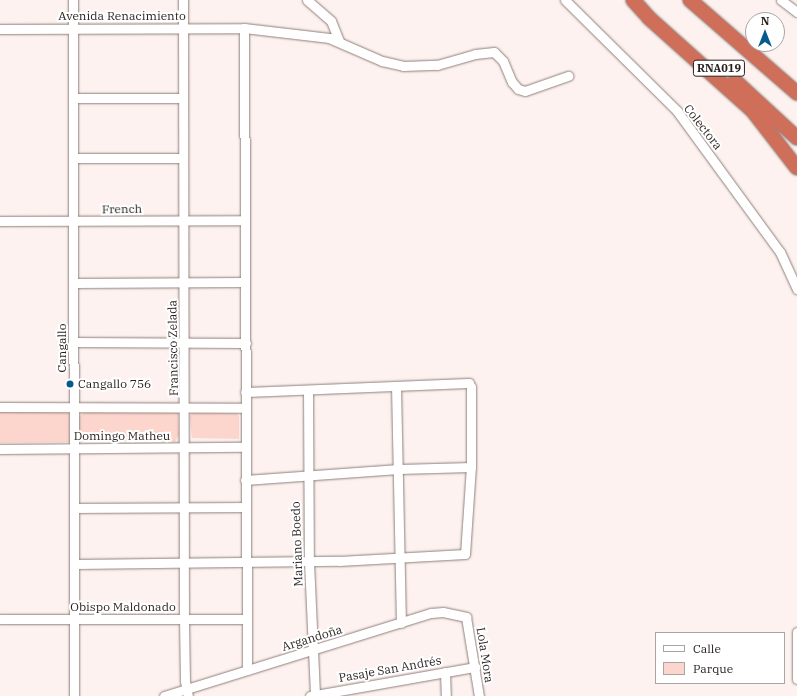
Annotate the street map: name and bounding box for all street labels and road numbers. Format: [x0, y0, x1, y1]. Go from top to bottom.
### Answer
street label: Avenida Renacimiento [58, 9, 186, 23]
road number: RNA019 [692, 59, 746, 77]
street label: Colectora [681, 101, 725, 153]
street label: French [102, 201, 142, 217]
street label: Francisco Zelada [165, 300, 181, 396]
street label: Cangallo [55, 324, 69, 372]
street label: Domingo Matheu [74, 429, 170, 443]
street label: Mariano Boedo [288, 501, 306, 587]
street label: Obispo Maldonado [70, 600, 176, 614]
street label: Argandoña [280, 622, 344, 654]
street label: Lola Mora [474, 626, 496, 684]
street label: Pasaje San Andrés [338, 653, 442, 685]

